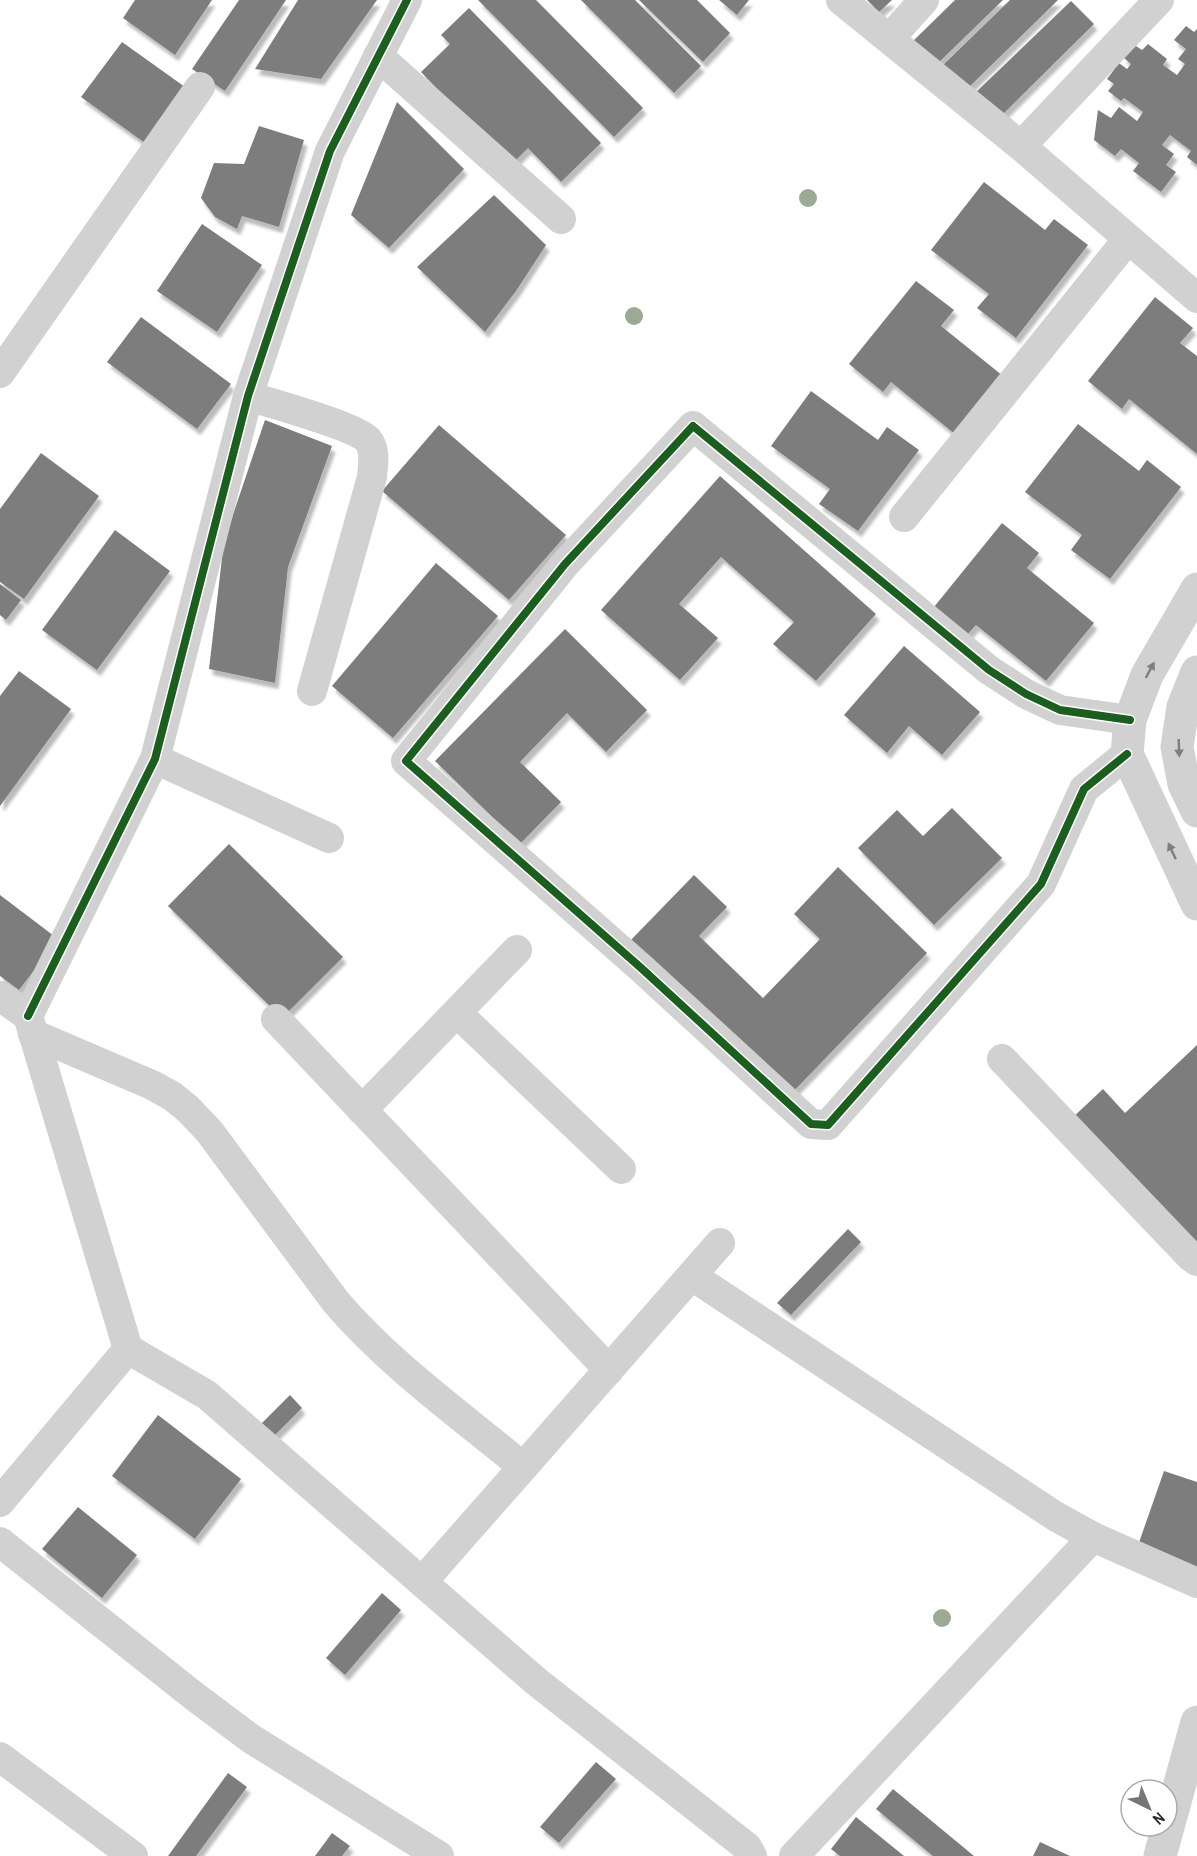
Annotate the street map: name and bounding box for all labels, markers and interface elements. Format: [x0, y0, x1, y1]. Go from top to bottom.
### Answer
one-way arrow [1145, 661, 1155, 678]
one-way arrow [1174, 739, 1183, 758]
one-way arrow [1168, 843, 1177, 860]
north arrow [1119, 1778, 1179, 1838]
text: N [1148, 1808, 1170, 1830]

